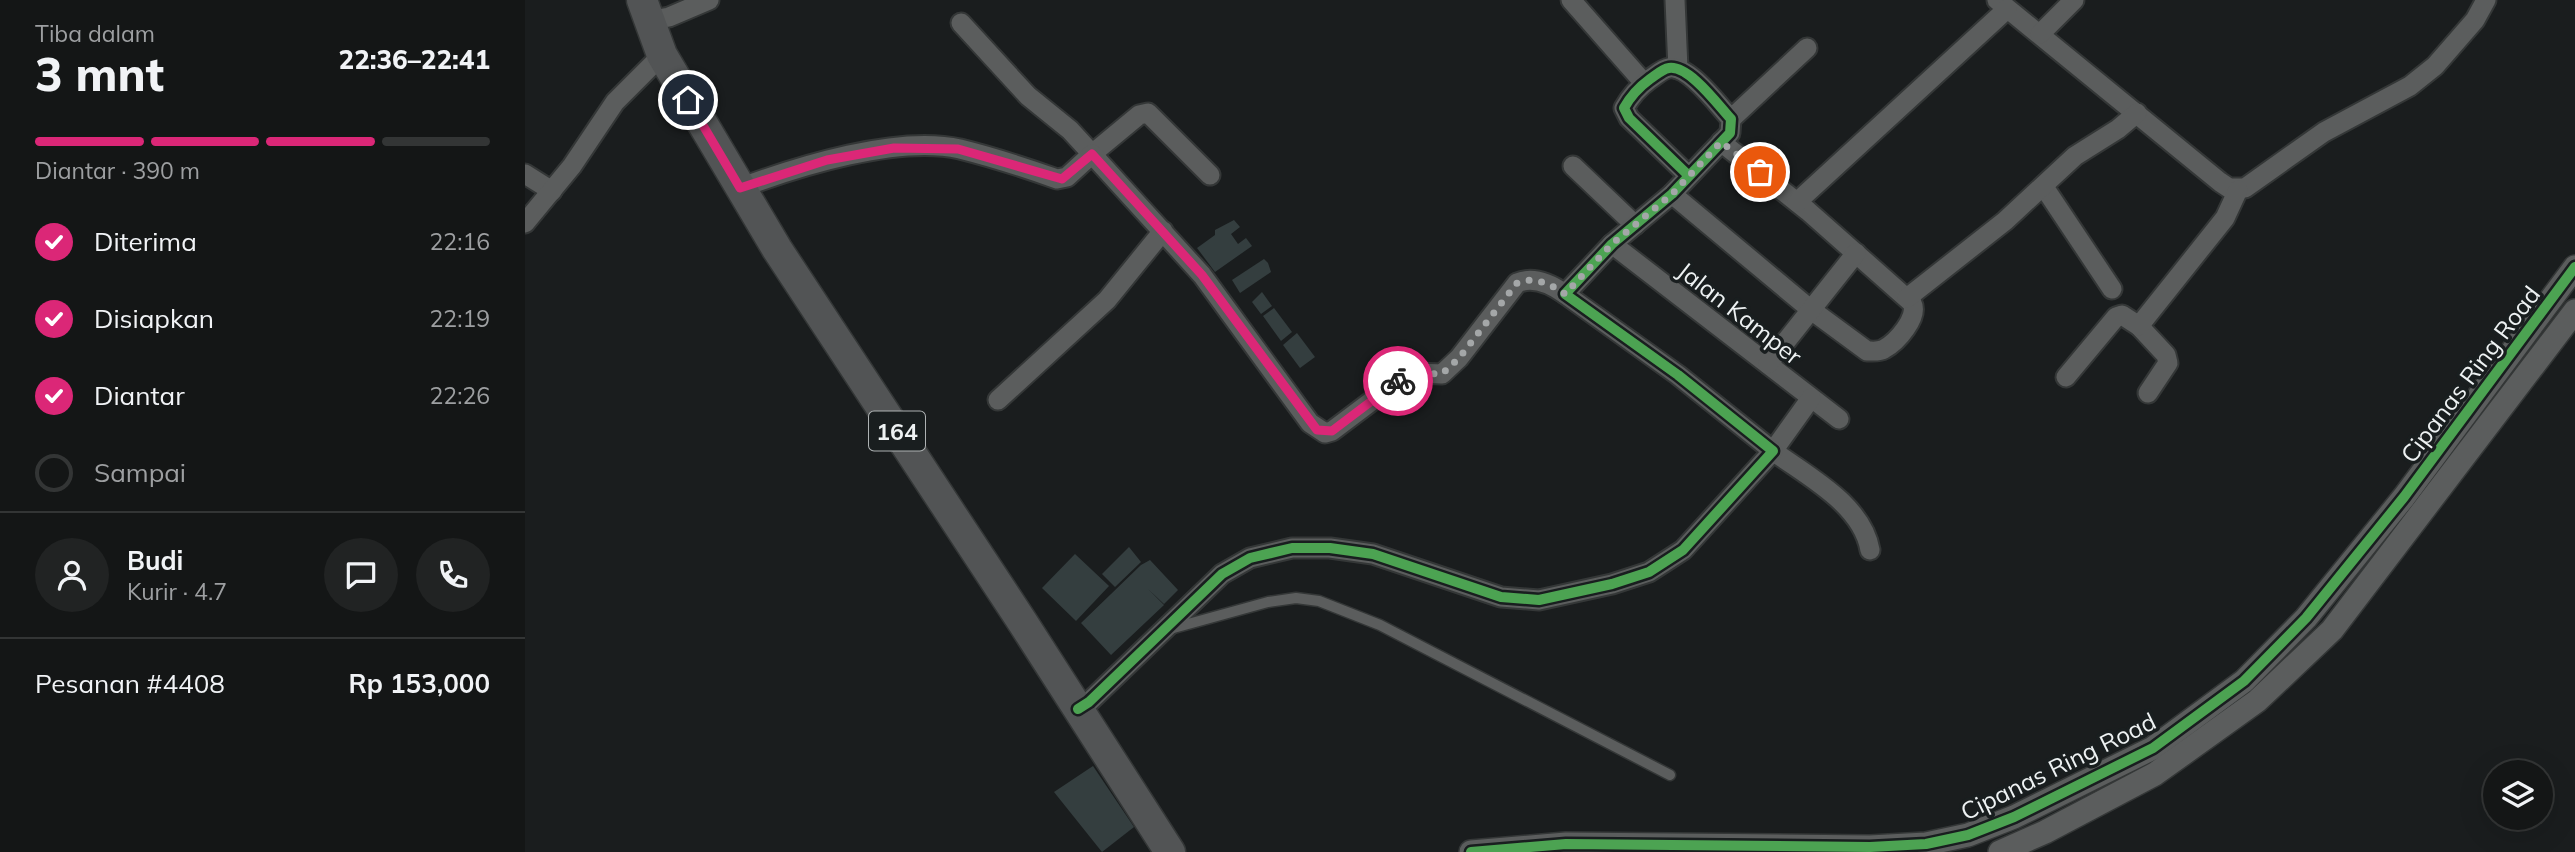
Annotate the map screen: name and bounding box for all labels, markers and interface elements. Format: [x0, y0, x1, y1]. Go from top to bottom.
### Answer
text: Tiba dalam [35, 19, 155, 48]
text: 22:36–22:41 [339, 43, 490, 76]
text: 3 mnt [35, 45, 164, 103]
pin [658, 70, 718, 130]
icon: home [669, 81, 707, 119]
pin [1730, 142, 1790, 202]
icon: bag [1741, 153, 1779, 191]
text: Diantar · 390 m [35, 156, 200, 185]
icon: check [35, 223, 73, 261]
text: Diterima [94, 225, 197, 258]
text: 22:16 [430, 227, 490, 256]
street label: Jalan Kamper [1672, 255, 1808, 371]
street label: Cipanas Ring Road [2394, 280, 2546, 468]
icon: check [35, 300, 73, 338]
text: Disiapkan [94, 302, 214, 335]
text: 22:19 [430, 304, 490, 333]
courier [1363, 346, 1433, 416]
icon: bike [1379, 362, 1417, 400]
icon: check [35, 377, 73, 415]
text: Diantar [94, 379, 185, 412]
text: 22:26 [430, 381, 490, 410]
road number: 164 [869, 412, 925, 450]
text: Sampai [94, 456, 186, 489]
button: person [35, 538, 109, 612]
button: chat [324, 538, 398, 612]
button: phone [416, 538, 490, 612]
text: Budi [127, 544, 183, 577]
text: Kurir · 4.7 [127, 577, 227, 606]
text: Pesanan #4408 [35, 667, 225, 700]
text: Rp 153,000 [348, 667, 490, 700]
street label: Cipanas Ring Road [1955, 706, 2161, 826]
map controls [2483, 760, 2553, 830]
button: layers [2483, 760, 2553, 830]

